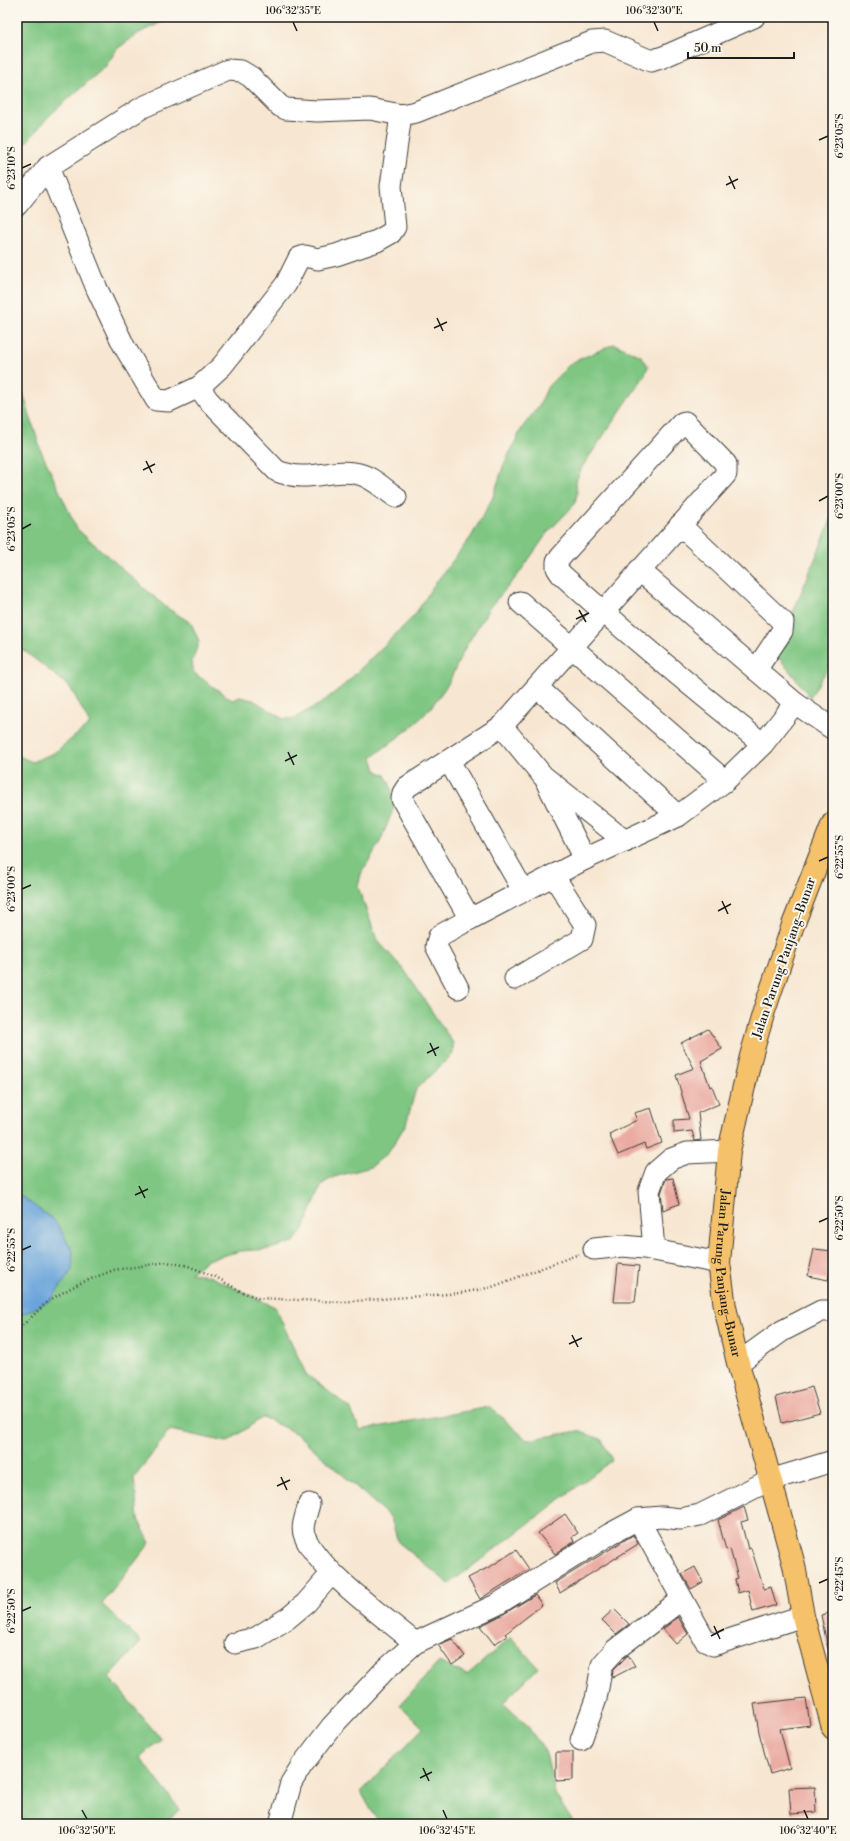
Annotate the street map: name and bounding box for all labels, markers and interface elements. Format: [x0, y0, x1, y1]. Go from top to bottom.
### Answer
text: 106°32'35"E [265, 5, 321, 17]
text: 106°32'30"E [626, 5, 682, 17]
scale bar [688, 34, 794, 60]
text: 50 m [694, 41, 722, 56]
text: 6°23'05"S [834, 113, 846, 158]
text: 6°23'10"S [6, 146, 18, 190]
text: 6°23'00"S [834, 473, 846, 519]
text: 6°23'05"S [6, 506, 18, 551]
text: 6°22'55"S [834, 835, 846, 879]
text: 6°23'00"S [6, 866, 18, 912]
street label: Jalan Parung Panjang–Bunar [748, 875, 819, 1042]
street label: Jalan Parung Panjang–Bunar [711, 1188, 744, 1359]
text: 6°22'50"S [834, 1195, 846, 1241]
text: 6°22'55"S [6, 1228, 18, 1272]
text: 6°22'45"S [834, 1557, 846, 1601]
text: 6°22'50"S [6, 1588, 18, 1634]
text: 106°32'50"E [59, 1825, 115, 1837]
text: 106°32'45"E [419, 1825, 475, 1837]
text: 106°32'40"E [779, 1825, 837, 1837]

